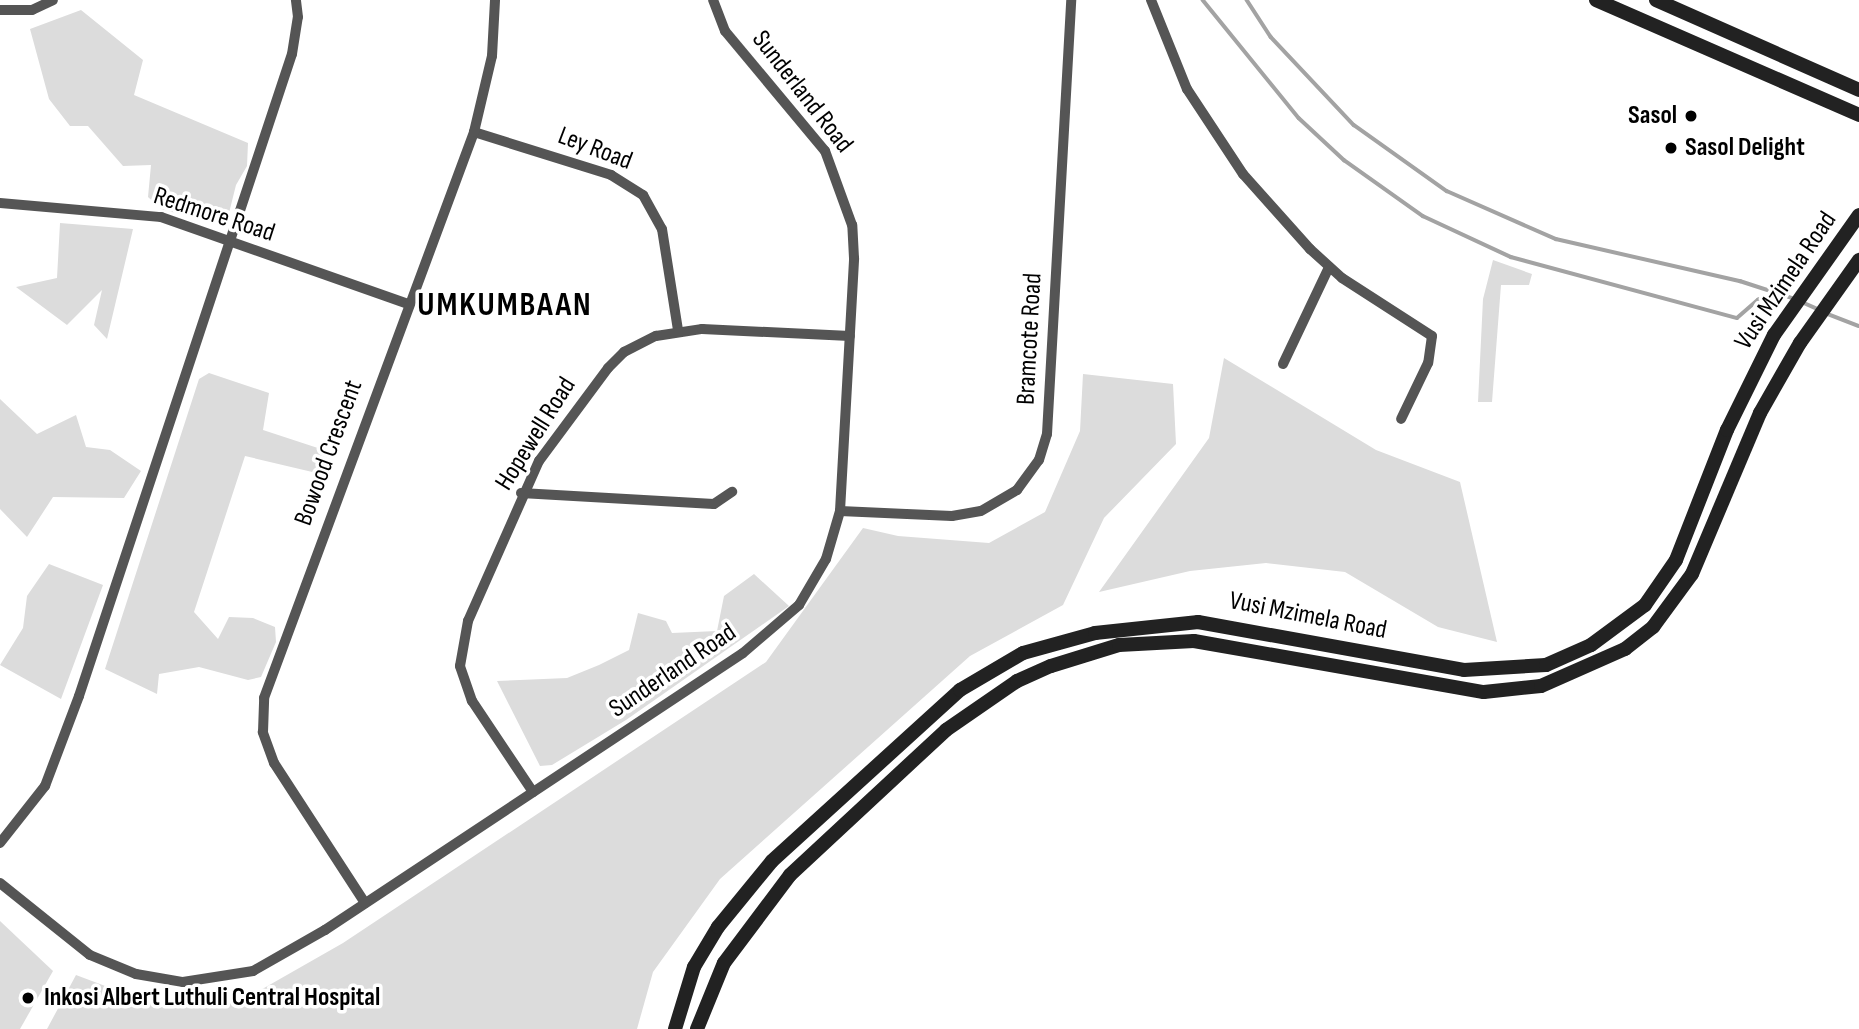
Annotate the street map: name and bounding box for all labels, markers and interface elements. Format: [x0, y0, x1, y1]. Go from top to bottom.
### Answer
street label: Sunderland Road [745, 25, 859, 159]
place label: Sasol [1628, 100, 1677, 132]
marker: Sasol [1683, 108, 1699, 124]
street label: Ley Road [553, 121, 637, 177]
place label: Sasol Delight [1685, 132, 1805, 164]
marker: Sasol Delight [1663, 140, 1679, 156]
street label: Redmore Road [150, 181, 278, 249]
street label: Vusi Mzimela Road [1728, 206, 1844, 356]
street label: Bramcote Road [1011, 272, 1049, 406]
district label: UMKUMBAAN [418, 286, 592, 326]
street label: Hopewell Road [489, 372, 583, 496]
street label: Bowood Crescent [288, 376, 370, 530]
street label: Vusi Mzimela Road [1227, 585, 1389, 647]
street label: Sunderland Road [604, 617, 742, 725]
place label: Inkosi Albert Luthuli Central Hospital [44, 982, 380, 1014]
marker: Inkosi Albert Luthuli Central Hospital [18, 988, 38, 1008]

